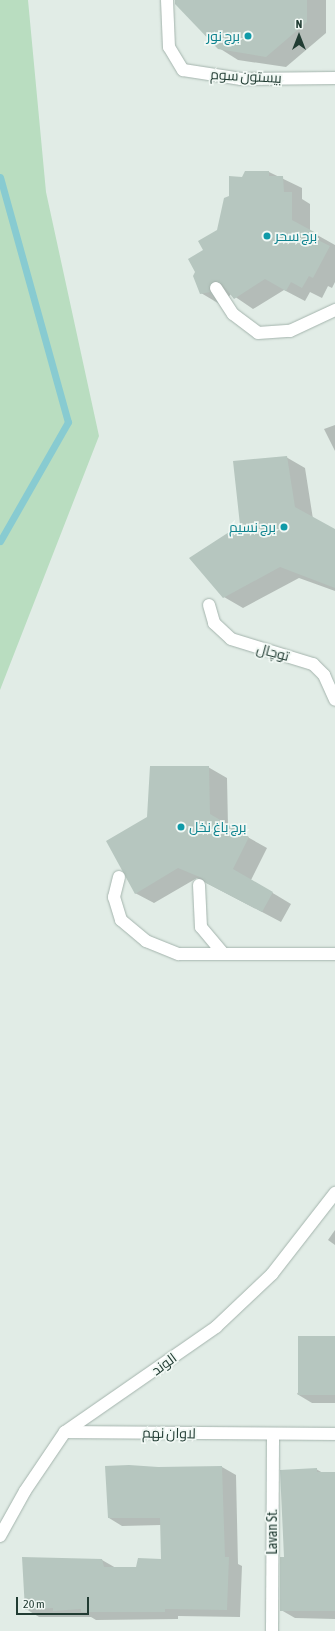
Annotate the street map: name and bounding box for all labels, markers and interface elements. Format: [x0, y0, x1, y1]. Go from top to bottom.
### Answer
north arrow [279, 16, 319, 56]
text: N [296, 18, 302, 30]
place label: برج نور [207, 28, 240, 44]
marker: برج نور [243, 31, 253, 41]
street label: بیستون سوم [210, 66, 282, 86]
place label: برج سحر [275, 228, 317, 244]
marker: برج سحر [262, 231, 272, 241]
place label: برج نسیم [229, 519, 276, 535]
marker: برج نسیم [279, 522, 289, 532]
street label: توچال [255, 640, 291, 664]
place label: برج باغ نخل [189, 819, 246, 835]
marker: برج باغ نخل [176, 822, 186, 832]
street label: الوند [148, 1349, 180, 1379]
street label: لاوان نهم [142, 1424, 196, 1442]
street label: Lavan St. [264, 1509, 280, 1555]
scale bar [18, 1589, 91, 1615]
text: 20 m [23, 1597, 45, 1611]

